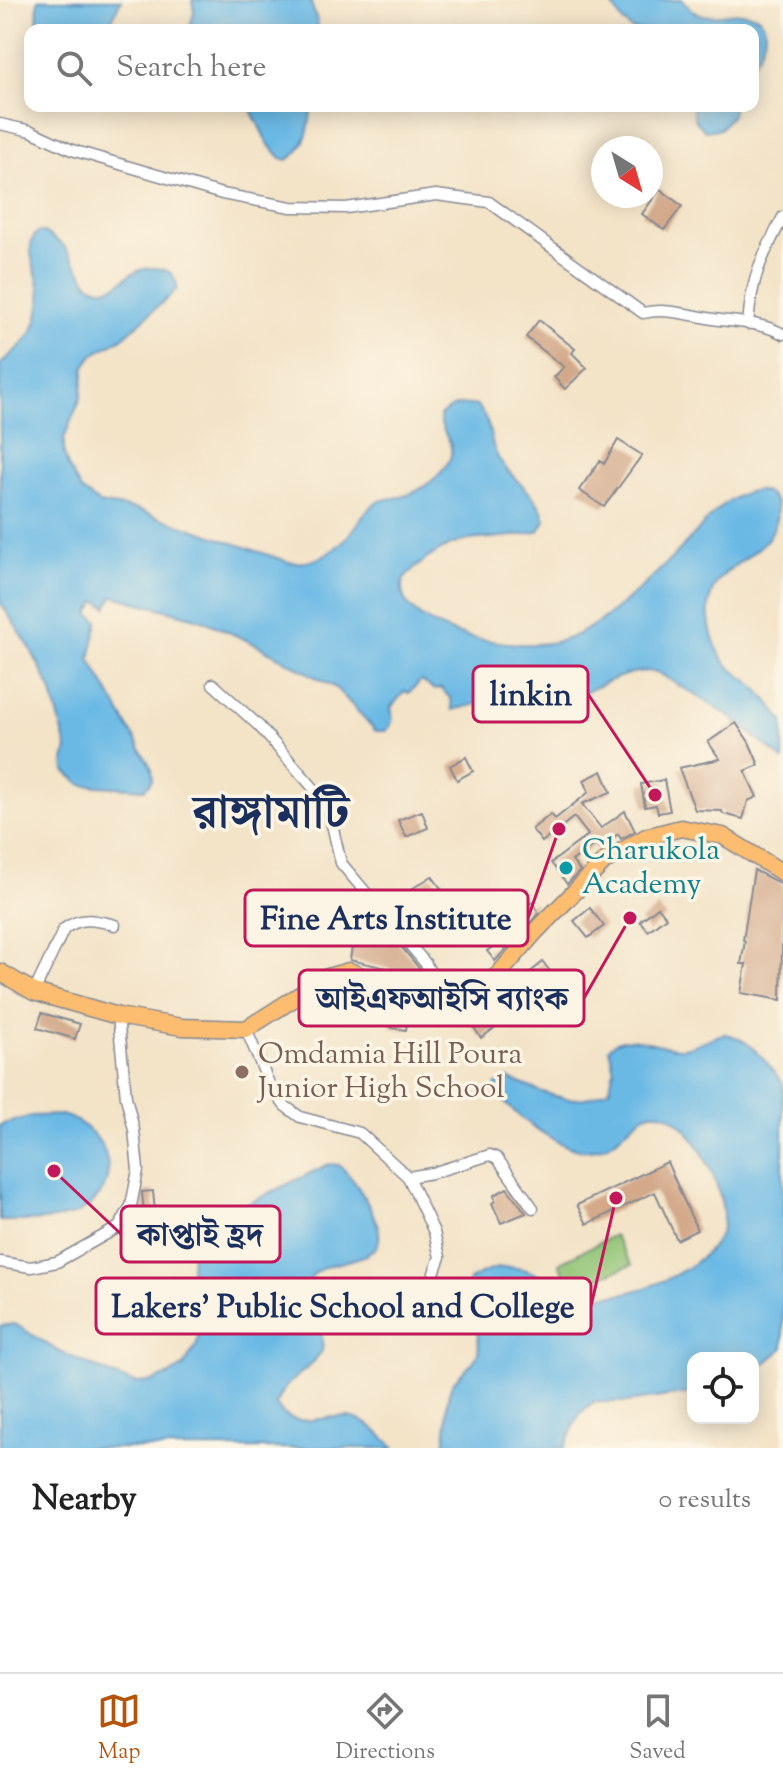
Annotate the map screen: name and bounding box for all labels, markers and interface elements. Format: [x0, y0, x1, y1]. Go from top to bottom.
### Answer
search box [24, 24, 759, 112]
icon: search [52, 46, 96, 90]
text: Search here [116, 47, 266, 90]
north arrow [591, 136, 663, 208]
callout: linkin [473, 666, 588, 722]
text: linkin [490, 674, 572, 720]
district label: রাঙ্গামাটি [191, 783, 352, 849]
place label: Charukola Academy [582, 830, 720, 907]
marker: Charukola Academy [557, 859, 575, 877]
callout: Fine Arts Institute [245, 890, 528, 946]
text: Fine Arts Institute [260, 898, 512, 944]
callout: আইএফআইসি ব্যাংক [299, 970, 584, 1026]
text: আইএফআইসি ব্যাংক [314, 978, 570, 1024]
place label: Omdamia Hill Poura Junior High School [256, 1034, 522, 1111]
marker: Omdamia Hill Poura Junior High School [233, 1063, 251, 1081]
callout: কাপ্তাই হ্রদ [121, 1206, 280, 1262]
text: কাপ্তাই হ্রদ [135, 1214, 265, 1260]
callout: Lakers' Public School and College [96, 1278, 591, 1334]
text: Lakers' Public School and College [111, 1286, 575, 1332]
map controls [687, 1352, 759, 1424]
button: locate [687, 1352, 759, 1424]
text: Nearby [32, 1476, 137, 1525]
text: 0 results [659, 1482, 751, 1519]
tab: Map [97, 1689, 141, 1769]
tab: Directions [336, 1689, 435, 1769]
tab: Saved [629, 1689, 686, 1769]

